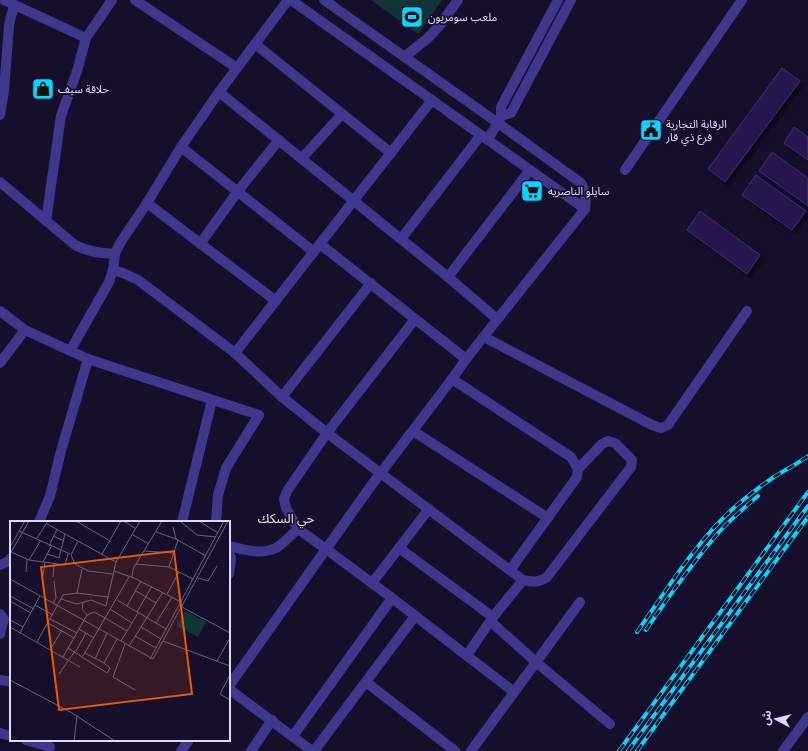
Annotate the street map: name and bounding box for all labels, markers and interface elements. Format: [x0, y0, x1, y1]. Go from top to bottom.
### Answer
sports icon: ملعب سومريون [399, 4, 425, 30]
place label: ملعب سومريون [428, 10, 497, 24]
shop icon: حلاقة سيف [30, 76, 56, 102]
place label: حلاقة سيف [58, 82, 109, 96]
public building icon: الرقابة التجارية فرع ذي قار [638, 117, 664, 143]
place label: الرقابة التجارية فرع ذي قار [665, 117, 727, 147]
supermarket icon: سايلو الناصريه [519, 178, 545, 204]
place label: سايلو الناصريه [548, 184, 610, 198]
district label: حي السكك [258, 510, 315, 529]
inset map [10, 521, 230, 741]
north arrow [756, 699, 796, 739]
text: ش [758, 709, 774, 726]

